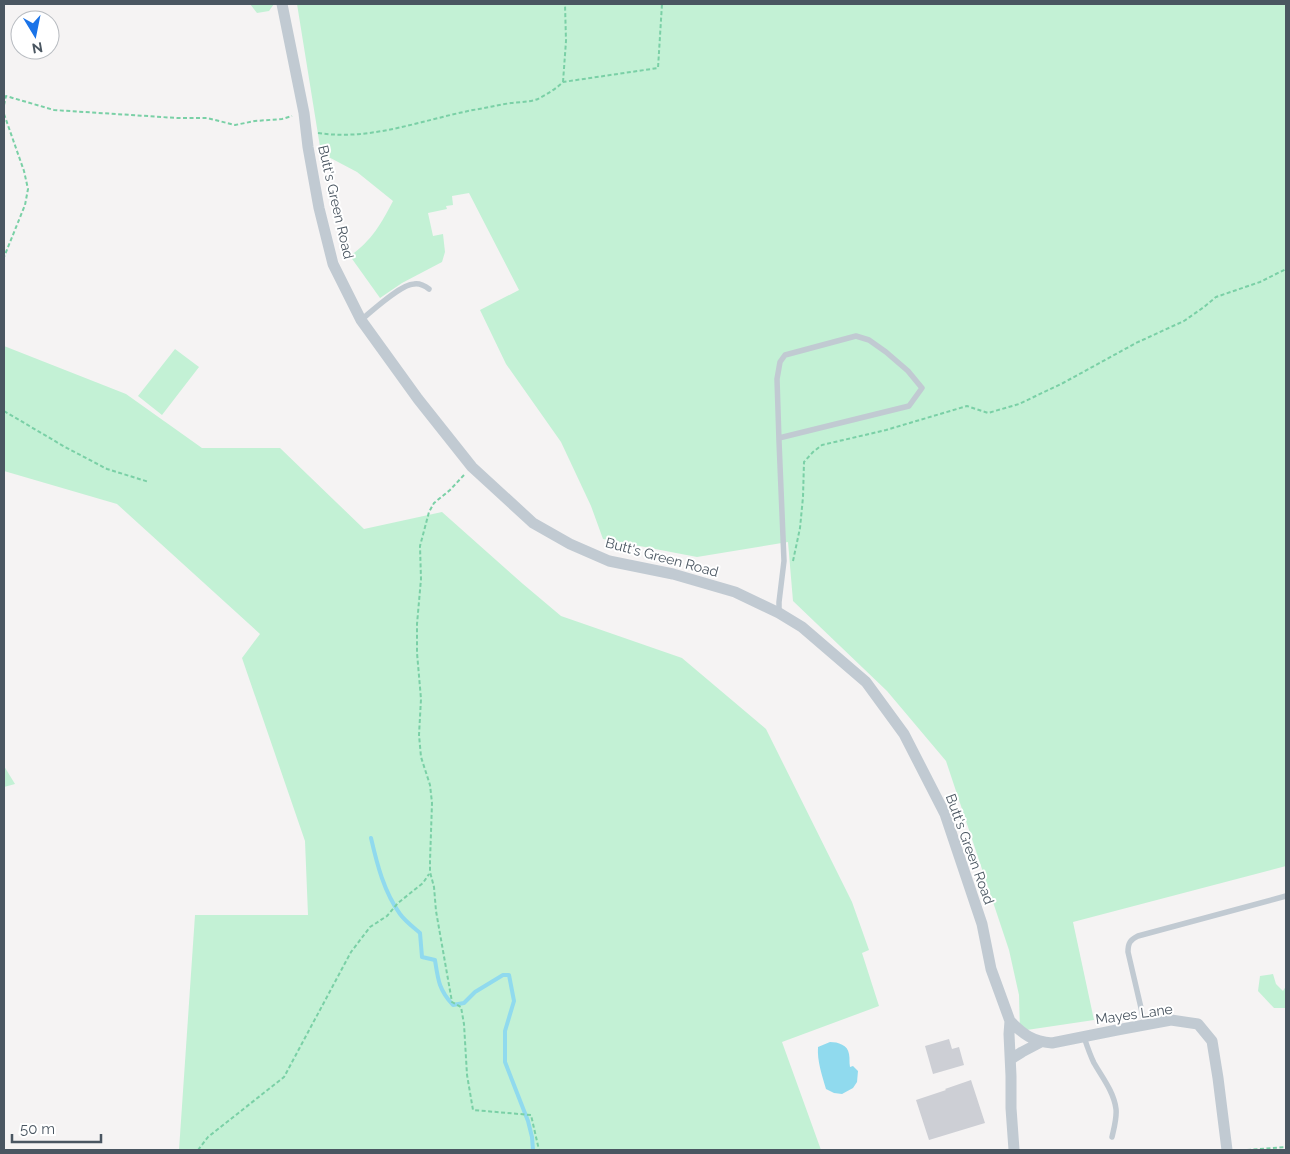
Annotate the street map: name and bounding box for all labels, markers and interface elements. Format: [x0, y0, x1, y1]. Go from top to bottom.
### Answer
north arrow [10, 10, 60, 60]
text: N [31, 39, 44, 57]
street label: Butt's Green Road [315, 143, 357, 261]
street label: Butt's Green Road [604, 534, 720, 580]
street label: Butt's Green Road [943, 792, 997, 906]
street label: Mayes Lane [1094, 1001, 1174, 1027]
scale bar [12, 1112, 101, 1144]
text: 50 m [20, 1120, 55, 1138]

